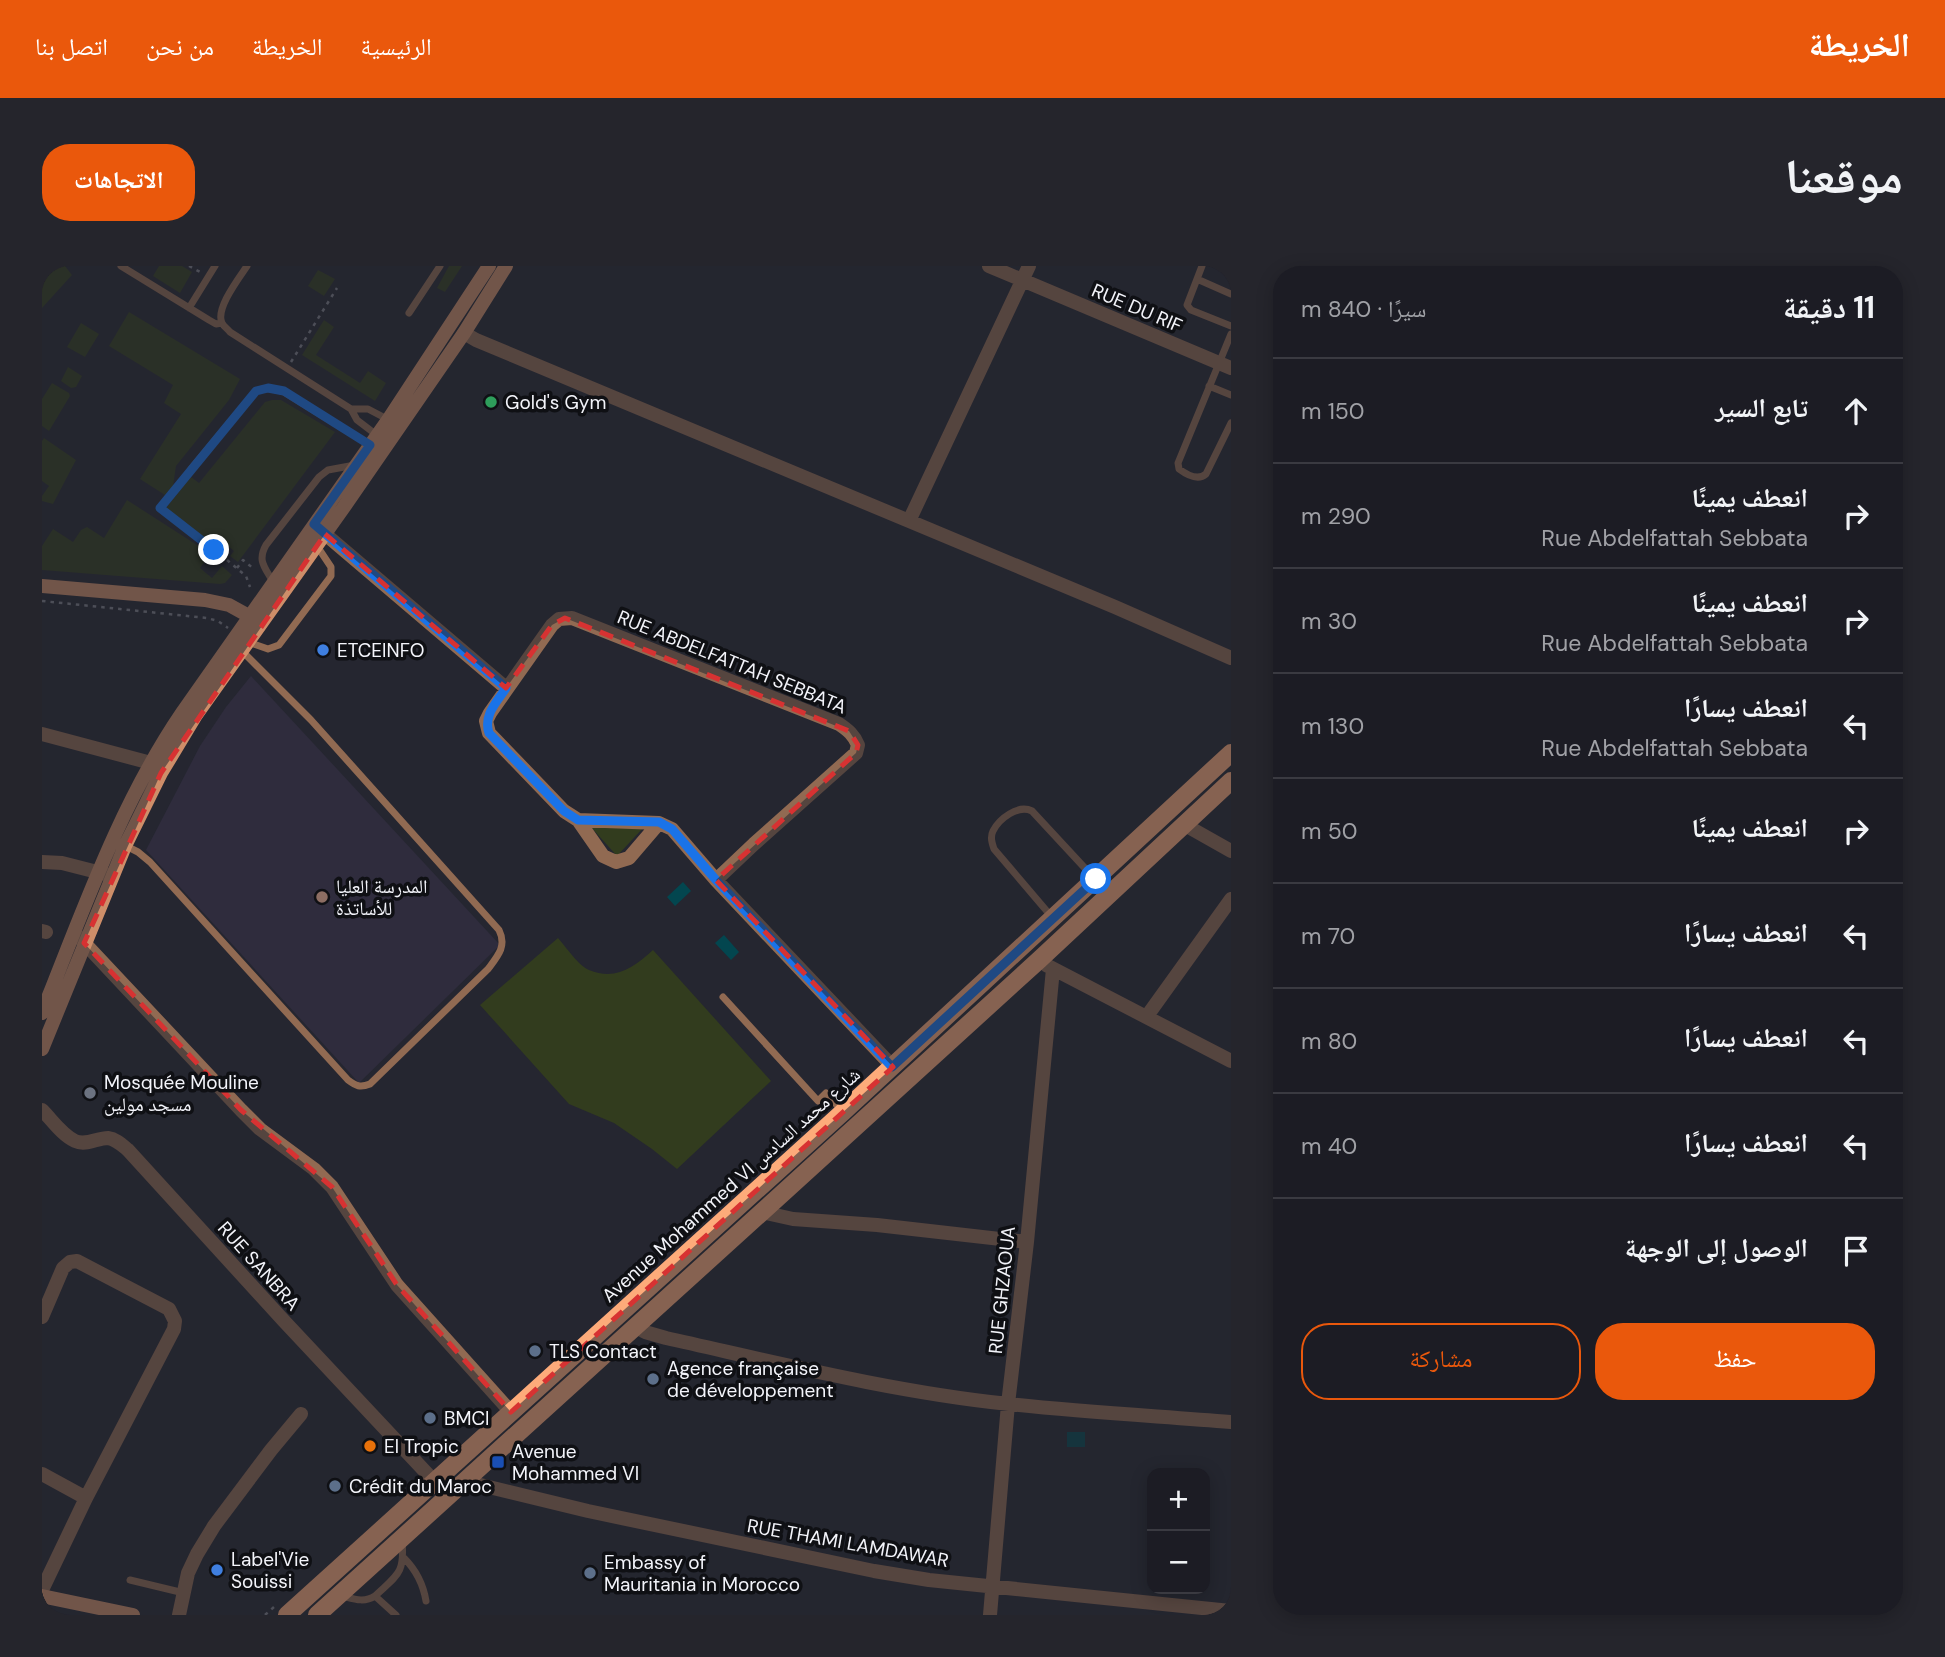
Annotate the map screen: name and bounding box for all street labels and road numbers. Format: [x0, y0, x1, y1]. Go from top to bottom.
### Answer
street label: RUE DU RIF [1088, 278, 1186, 338]
street label: RUE ABDELFATTAH SEBBATA [614, 605, 851, 720]
street label: Avenue Mohammed VI شارع محمد السادس [597, 1062, 865, 1308]
street label: RUE SANBRA [212, 1216, 306, 1316]
street label: RUE GHZAOUA [983, 1225, 1021, 1355]
street label: RUE THAMI LAMDAWAR [745, 1513, 951, 1573]

